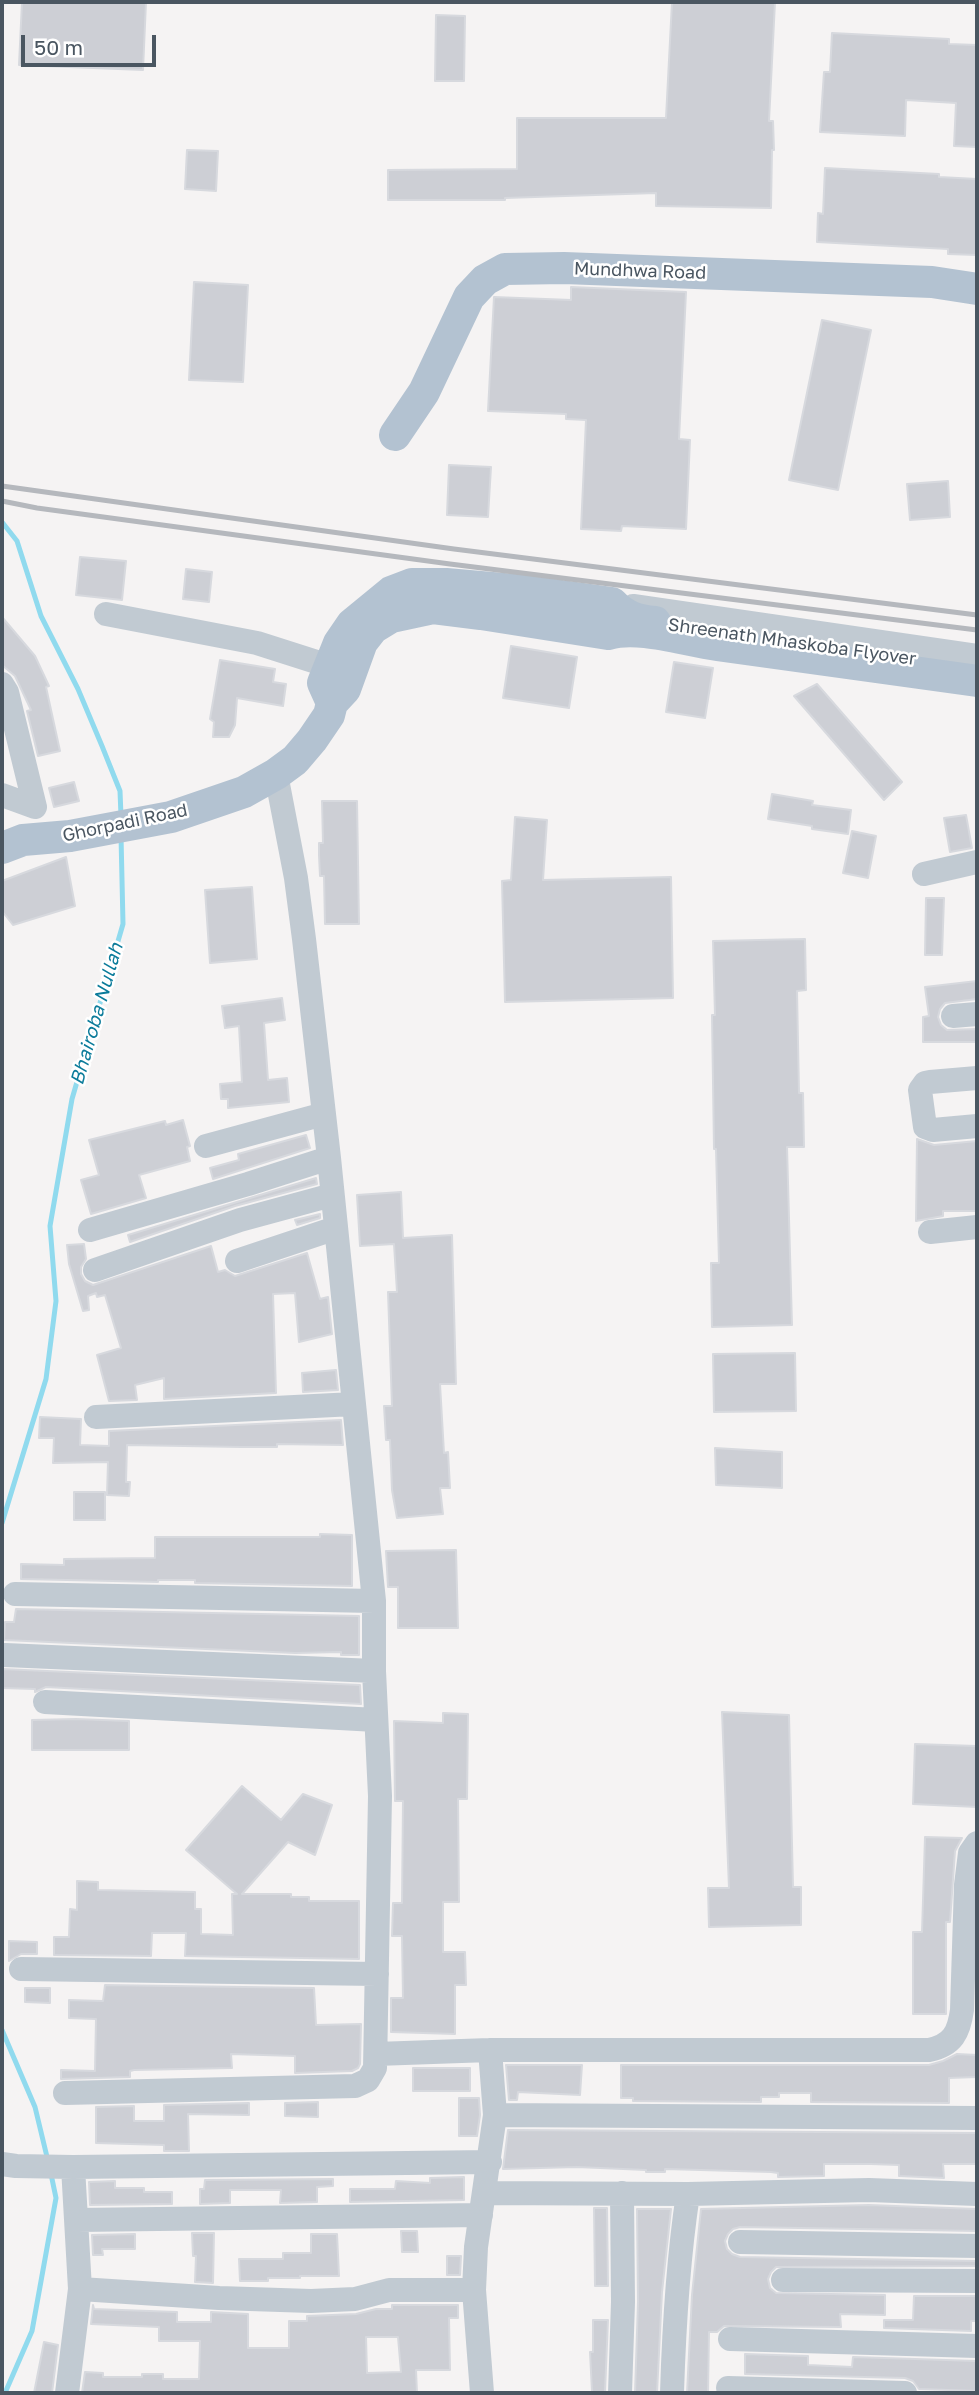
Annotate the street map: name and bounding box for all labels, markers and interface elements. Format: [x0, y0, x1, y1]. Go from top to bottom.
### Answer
scale bar [24, 21, 159, 65]
text: 50 m [34, 34, 83, 60]
street label: Mundhwa Road [573, 258, 707, 284]
street label: Shreenath Mhaskoba Flyover [667, 614, 917, 670]
street label: Ghorpadi Road [60, 799, 190, 847]
water label: Bhairoba Nullah [66, 940, 128, 1088]

